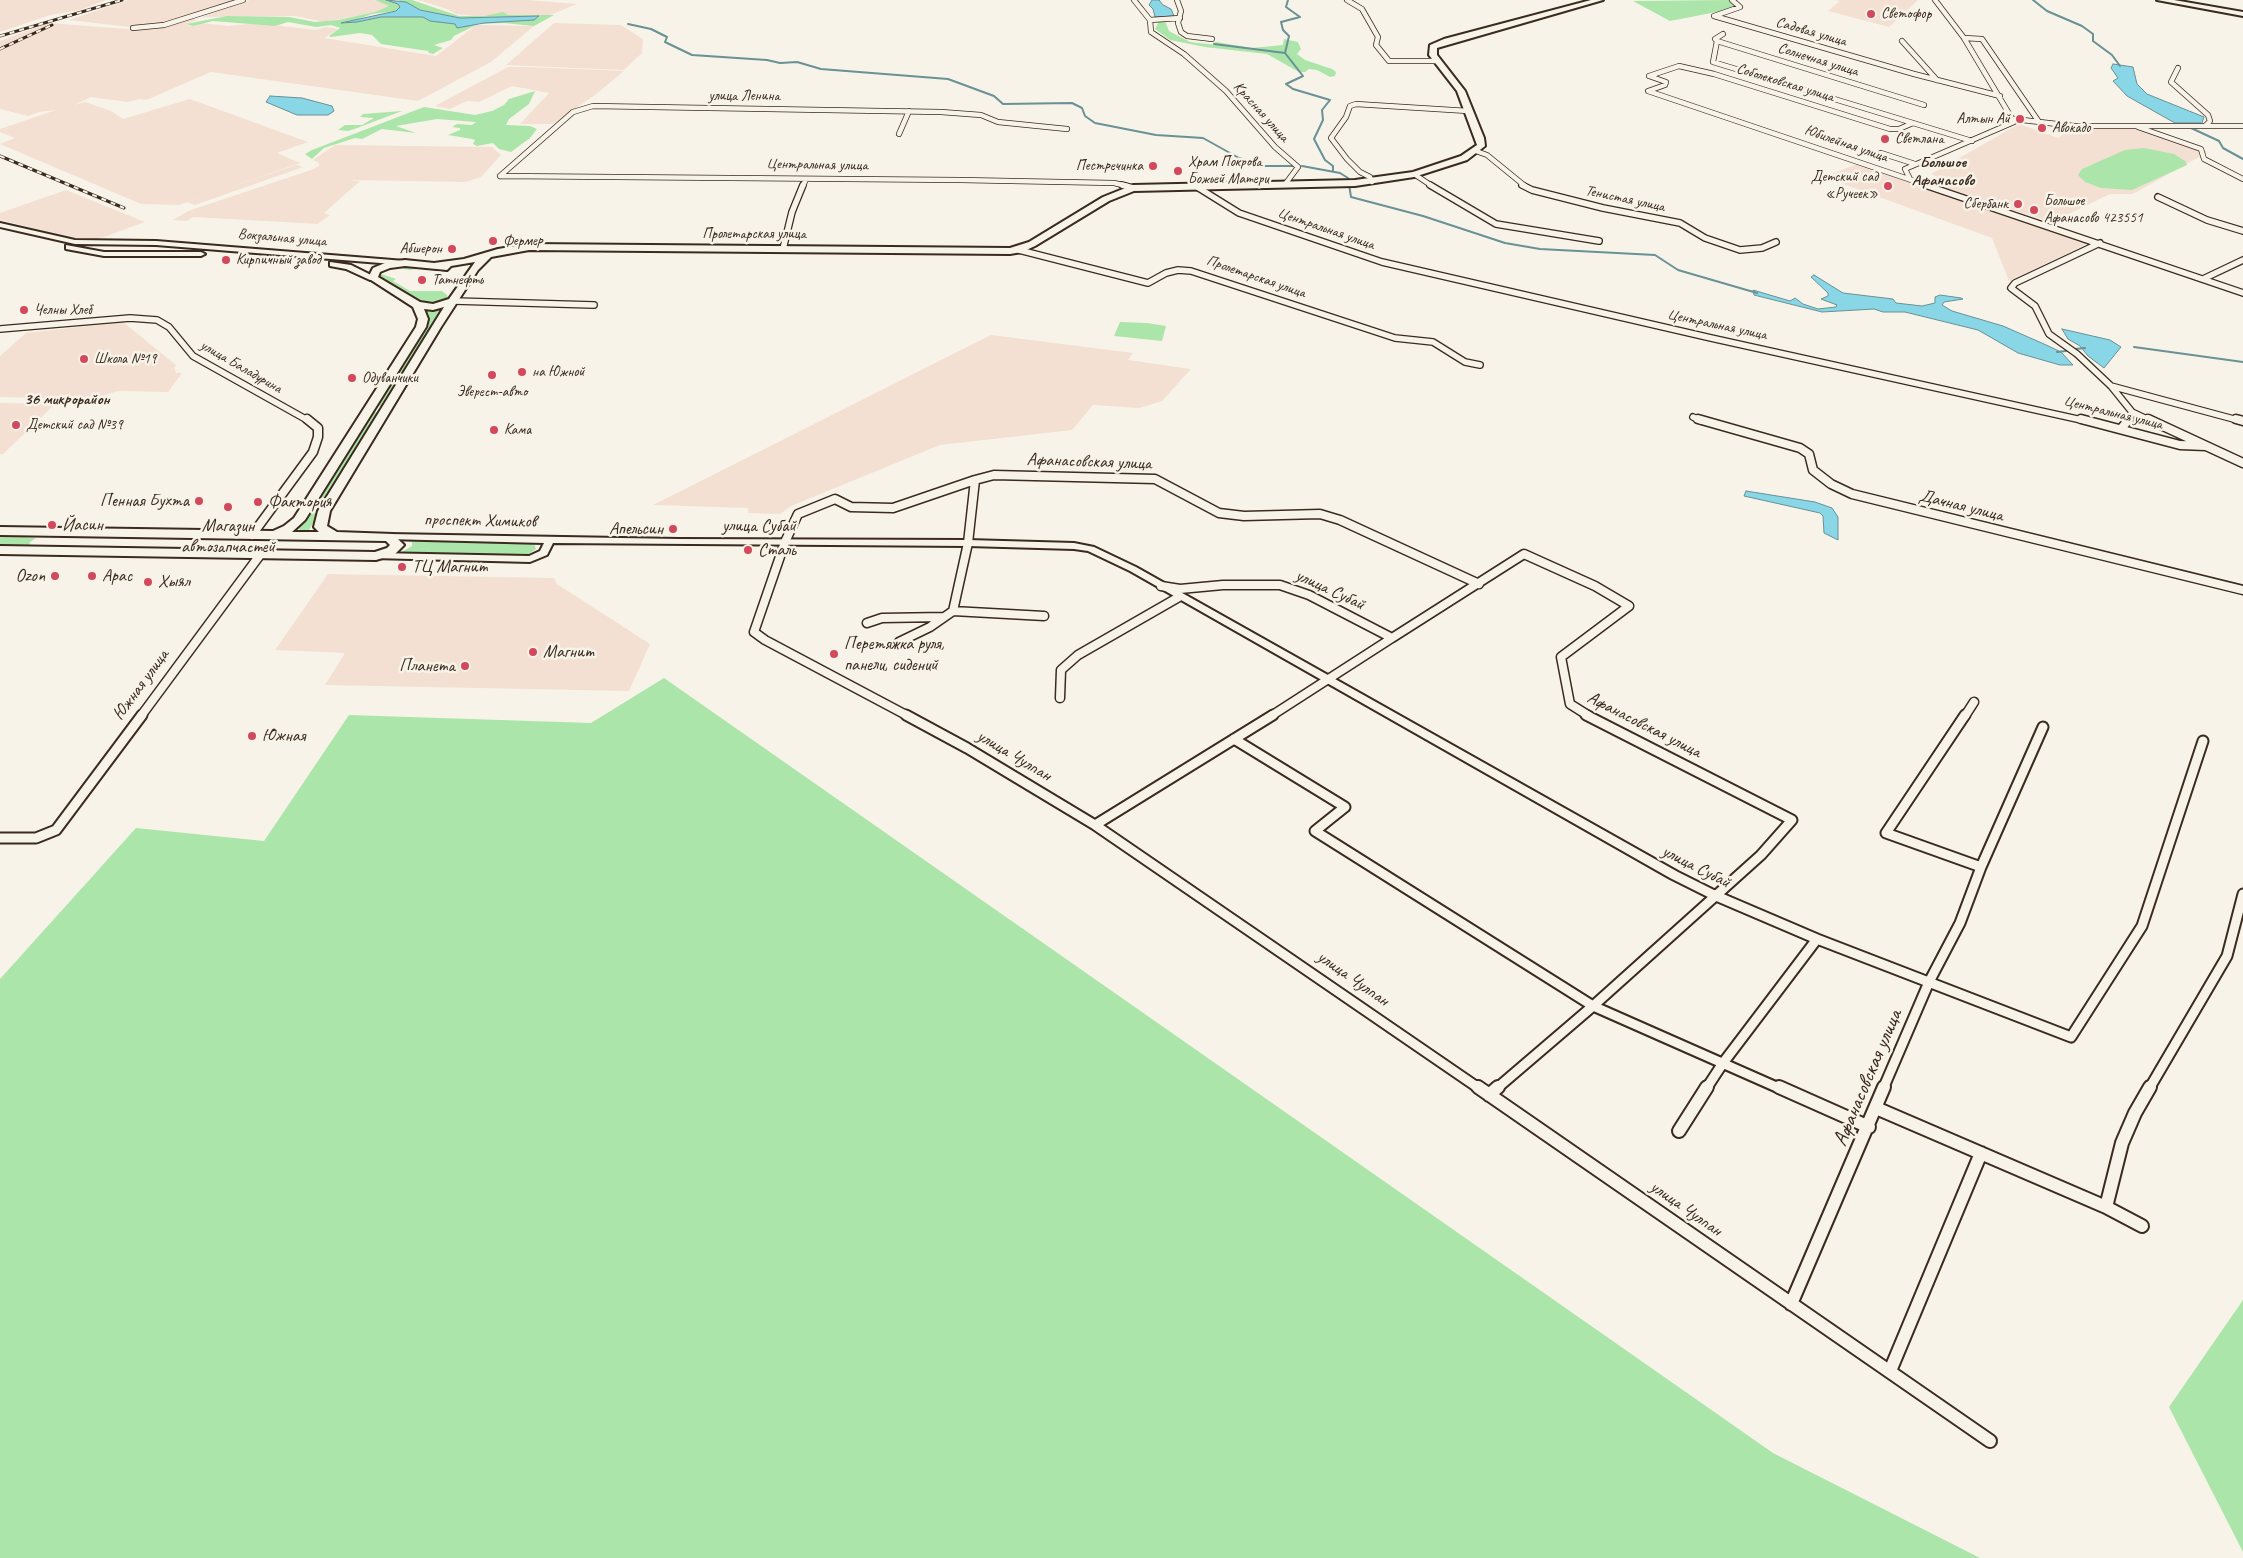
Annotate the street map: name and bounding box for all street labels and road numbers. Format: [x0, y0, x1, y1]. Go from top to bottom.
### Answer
street label: Садовая улица [1774, 13, 1848, 51]
street label: Солнечная улица [1776, 39, 1860, 81]
street label: Соболековская улица [1734, 60, 1836, 106]
street label: Красная улица [1229, 78, 1293, 146]
street label: улица Ленина [708, 87, 780, 105]
street label: Юбилейная улица [1802, 121, 1890, 167]
street label: Центральная улица [766, 155, 868, 175]
street label: Тенистая улица [1584, 182, 1666, 216]
street label: Центральная улица [1275, 204, 1377, 254]
street label: Вокзальная улица [237, 225, 327, 251]
street label: Пролетарская улица [702, 225, 806, 243]
street label: Пролетарская улица [1204, 252, 1308, 302]
street label: Центральная улица [1666, 306, 1768, 344]
street label: улица Баладурина [197, 336, 285, 398]
street label: Центральная улица [2062, 392, 2164, 434]
street label: Афанасовская улица [1026, 449, 1152, 475]
street label: Дачная улица [1917, 485, 2005, 527]
street label: проспект Химиков [424, 509, 536, 533]
street label: улица Субай [722, 515, 796, 537]
street label: улица Субай [1292, 565, 1368, 615]
street label: Южная улица [108, 645, 174, 725]
street label: Афанасовская улица [1583, 687, 1705, 763]
street label: улица Чулпан [973, 725, 1055, 787]
street label: улица Субай [1658, 841, 1734, 893]
street label: улица Чулпан [1313, 946, 1393, 1012]
street label: Афанасовская улица [1828, 1006, 1908, 1150]
street label: улица Чулпан [1646, 1176, 1726, 1242]

